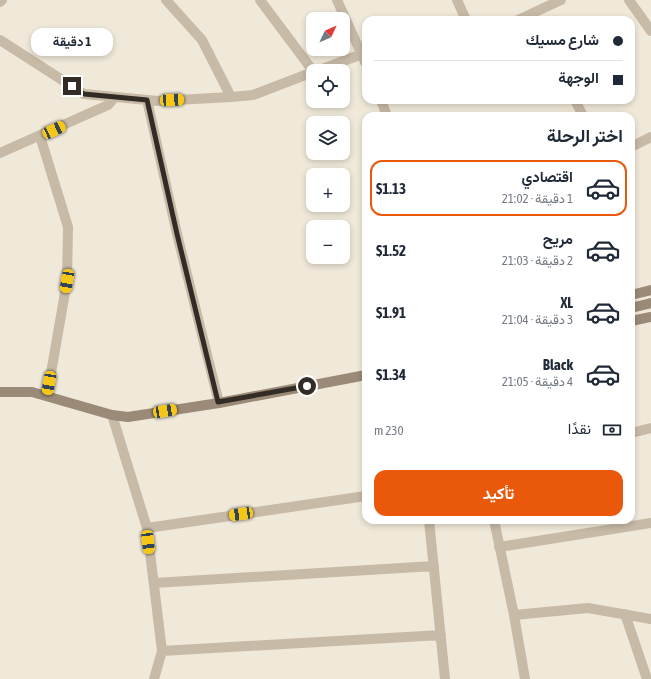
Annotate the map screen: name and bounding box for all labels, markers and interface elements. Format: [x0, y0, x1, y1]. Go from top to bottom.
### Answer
north arrow [306, 12, 350, 56]
map controls [306, 12, 350, 264]
callout: 1 دقيقة [31, 28, 113, 56]
text: شارع مسيك [526, 31, 599, 48]
text: 1 دقيقة [53, 34, 91, 49]
button: locate [306, 64, 350, 108]
text: الوجهة [558, 69, 599, 86]
route end [63, 77, 81, 95]
car [160, 93, 184, 107]
button: layers [306, 116, 350, 160]
car [41, 119, 67, 141]
text: اختر الرحلة [547, 125, 623, 146]
button: + [306, 168, 350, 212]
text: اقتصادي [521, 168, 573, 185]
icon: car [585, 170, 621, 206]
text: $1.13 [376, 180, 406, 197]
text: 1 دقيقة · 21:02 [502, 191, 573, 206]
button: − [306, 220, 350, 264]
text: مريح [543, 230, 573, 247]
icon: car [585, 232, 621, 268]
text: $1.52 [376, 242, 406, 259]
text: 2 دقيقة · 21:03 [502, 253, 573, 268]
car [59, 268, 75, 294]
text: XL [560, 294, 573, 311]
icon: car [585, 294, 621, 330]
text: $1.91 [376, 304, 406, 321]
text: 3 دقيقة · 21:04 [502, 312, 573, 327]
text: Black [543, 356, 573, 373]
icon: car [585, 356, 621, 392]
text: $1.34 [376, 366, 406, 383]
car [41, 370, 57, 396]
text: 4 دقيقة · 21:05 [502, 374, 573, 389]
route start [298, 377, 316, 395]
car [152, 403, 178, 419]
icon: cash [601, 419, 623, 441]
text: نقدًا [568, 420, 591, 437]
text: 230 m [374, 423, 404, 438]
button: تأكيد [374, 470, 623, 516]
car [228, 506, 254, 522]
car [141, 529, 155, 555]

